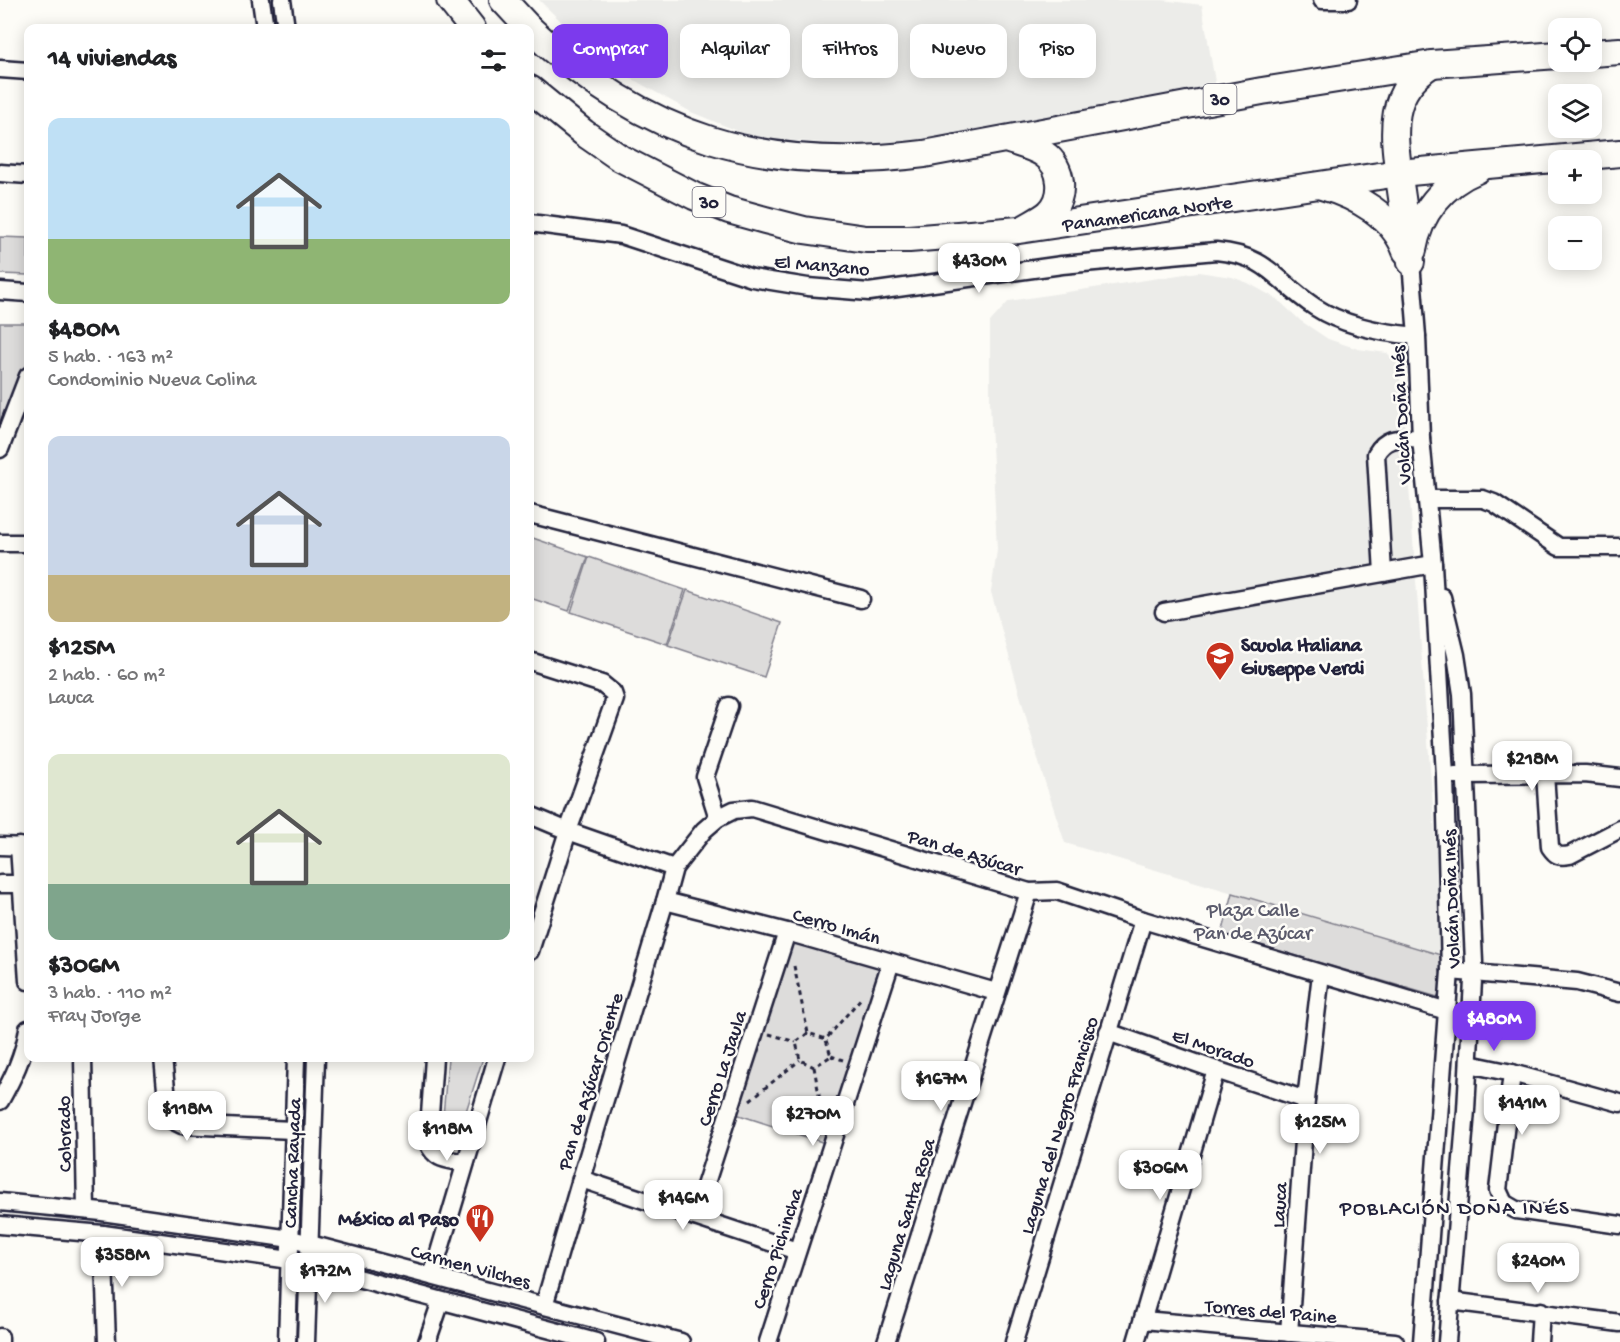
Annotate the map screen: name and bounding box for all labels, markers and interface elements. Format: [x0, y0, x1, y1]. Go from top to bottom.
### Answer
map controls [1548, 18, 1602, 270]
button: locate [1548, 18, 1602, 72]
chip: Comprar [552, 24, 668, 78]
chip: Alquilar [680, 24, 790, 78]
chip: Filtros [802, 24, 898, 78]
chip: Nuevo [910, 24, 1007, 78]
chip: Piso [1019, 24, 1096, 78]
icon: filters [477, 44, 510, 77]
text: 14 viviendas [48, 45, 176, 76]
road number: 30 [1204, 84, 1236, 114]
button: layers [1548, 84, 1602, 138]
button: + [1548, 150, 1602, 204]
icon: home [225, 157, 333, 265]
road number: 30 [692, 187, 726, 217]
street label: Panamericana Norte [1060, 192, 1234, 239]
button: − [1548, 216, 1602, 270]
pin: $430M [937, 243, 1021, 294]
text: $430M [952, 251, 1006, 274]
street label: El Manzano [773, 252, 870, 283]
text: $480M [48, 316, 119, 347]
street label: Volcán Doña Inés [1388, 344, 1419, 486]
text: 5 hab. · 163 m² [48, 347, 173, 370]
text: Condominio Nueva Colina [48, 370, 256, 393]
icon: home [225, 475, 333, 583]
text: $125M [48, 634, 115, 665]
place label: Scuola Italiana Giuseppe Verdi [1241, 636, 1364, 682]
school or university icon: Scuola Italiana Giuseppe Verdi [1204, 640, 1236, 682]
text: 2 hab. · 60 m² [48, 665, 165, 688]
text: Lauca [48, 688, 94, 711]
pin: $218M [1490, 741, 1574, 792]
text: $218M [1506, 749, 1558, 772]
icon: home [225, 793, 333, 901]
street label: Pan de Azúcar [903, 826, 1026, 883]
street label: Volcán Doña Inés [1440, 828, 1467, 970]
park label: Plaza Calle Pan de Azúcar [1193, 901, 1314, 947]
street label: Cerro Imán [790, 905, 883, 952]
text: $306M [48, 952, 119, 983]
text: 3 hab. · 110 m² [48, 983, 172, 1006]
street label: Pan de Azúcar Oriente [554, 990, 631, 1175]
pin: $480M [1452, 1001, 1536, 1052]
text: Fray Jorge [48, 1006, 141, 1029]
street label: Cerro La Jaula [695, 1008, 754, 1130]
text: $480M [1467, 1009, 1521, 1032]
street label: Laguna del Negro Francisco [1017, 1014, 1105, 1238]
street label: El Morado [1168, 1025, 1257, 1075]
pin: $167M [899, 1061, 983, 1112]
text: $167M [915, 1069, 967, 1092]
pin: $141M [1480, 1085, 1564, 1136]
pin: $118M [145, 1091, 229, 1142]
text: $141M [1498, 1093, 1546, 1116]
street label: Colorado [54, 1096, 79, 1172]
pin: $270M [771, 1096, 855, 1147]
street label: Cancha Rayada [281, 1097, 308, 1229]
text: $118M [162, 1099, 212, 1122]
text: $270M [786, 1104, 840, 1127]
pin: $125M [1278, 1104, 1362, 1155]
pin: $118M [405, 1111, 489, 1162]
text: $125M [1294, 1112, 1346, 1135]
text: $118M [422, 1119, 472, 1142]
street label: Laguna Santa Rosa [874, 1135, 943, 1294]
pin: $306M [1118, 1150, 1202, 1201]
text: $306M [1133, 1158, 1187, 1181]
pin: $146M [641, 1180, 725, 1231]
street label: Lauca [1268, 1181, 1295, 1229]
street label: Cerro Pichincha [749, 1185, 810, 1312]
text: $146M [658, 1188, 708, 1211]
district label: POBLACIÓN DOÑA INÉS [1339, 1198, 1570, 1223]
restaurant icon: México al Paso [464, 1202, 496, 1244]
place label: México al Paso [338, 1210, 460, 1233]
pin: $358M [80, 1237, 164, 1288]
street label: Carmen Vilches [408, 1241, 533, 1296]
pin: $240M [1496, 1243, 1580, 1294]
text: $358M [95, 1245, 149, 1268]
text: $240M [1511, 1251, 1565, 1274]
pin: $172M [283, 1253, 367, 1304]
text: $172M [299, 1261, 351, 1284]
street label: Torres del Paine [1203, 1296, 1338, 1331]

